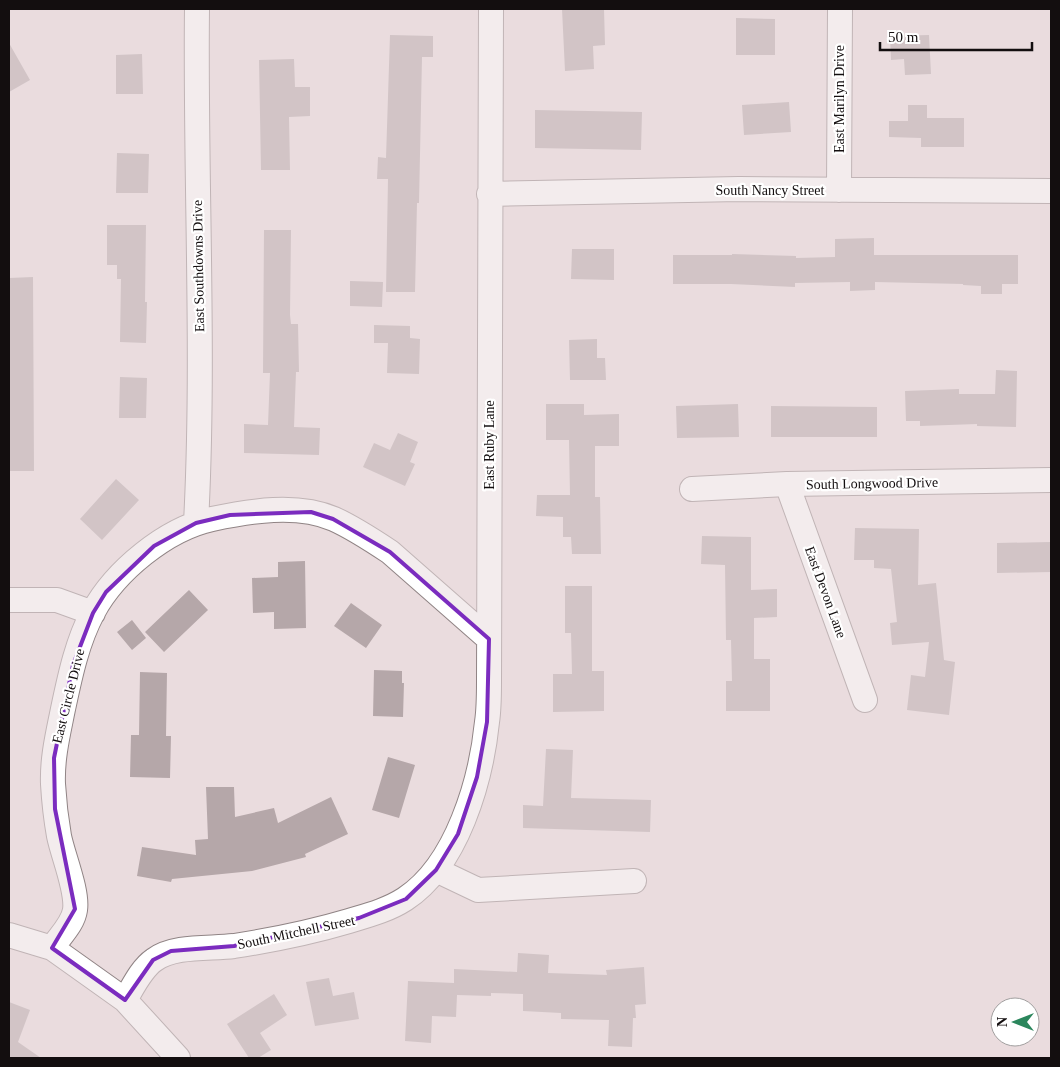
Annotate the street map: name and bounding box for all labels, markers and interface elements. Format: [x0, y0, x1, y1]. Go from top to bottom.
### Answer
scale bar [880, 20, 1032, 52]
text: 50 m [888, 29, 919, 45]
street label: East Marilyn Drive [832, 45, 847, 153]
street label: South Nancy Street [716, 183, 825, 198]
street label: East Southdowns Drive [190, 200, 207, 332]
street label: East Ruby Lane [482, 400, 497, 490]
street label: South Longwood Drive [806, 475, 938, 492]
street label: East Devon Lane [802, 544, 849, 640]
street label: East Circle Drive [49, 647, 88, 745]
street label: South Mitchell Street [236, 913, 356, 952]
north arrow [990, 997, 1040, 1047]
text: N [995, 1017, 1010, 1027]

